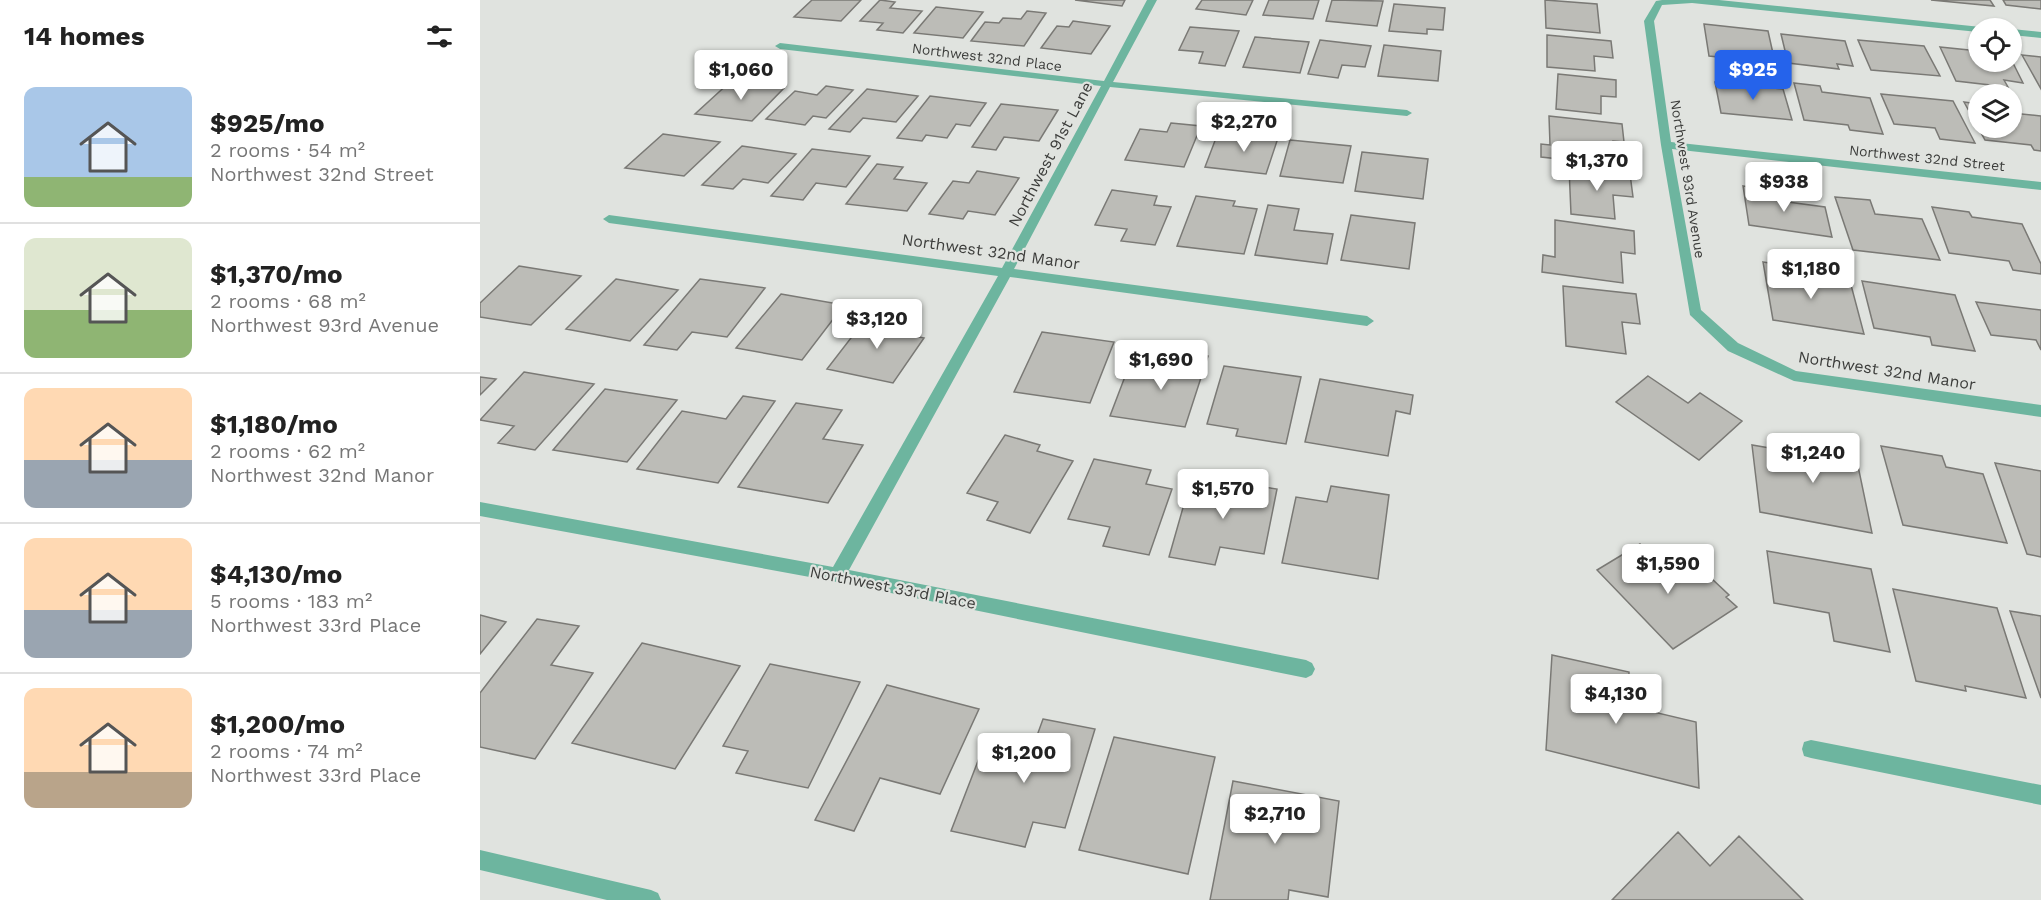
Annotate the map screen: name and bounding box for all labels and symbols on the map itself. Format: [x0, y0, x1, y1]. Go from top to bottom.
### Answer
street label: Northwest 32nd Place [911, 40, 1063, 74]
pin: $1,060 [692, 50, 790, 101]
pin: $925 [1717, 50, 1789, 101]
street label: Northwest 91st Lane [1004, 79, 1097, 230]
street label: Northwest 93rd Avenue [1668, 99, 1708, 259]
pin: $2,270 [1195, 102, 1293, 153]
pin: $1,370 [1548, 141, 1646, 192]
street label: Northwest 32nd Street [1848, 142, 2006, 174]
pin: $938 [1748, 162, 1820, 213]
street label: Northwest 32nd Manor [901, 230, 1082, 273]
pin: $1,180 [1762, 249, 1860, 300]
pin: $3,120 [828, 299, 926, 350]
pin: $1,690 [1112, 340, 1210, 391]
street label: Northwest 32nd Manor [1797, 347, 1977, 394]
pin: $1,240 [1764, 433, 1862, 484]
pin: $1,570 [1174, 469, 1272, 520]
pin: $1,590 [1619, 544, 1717, 595]
street label: Northwest 33rd Place [808, 562, 978, 613]
pin: $4,130 [1567, 674, 1665, 725]
pin: $1,200 [975, 733, 1073, 784]
pin: $2,710 [1226, 794, 1324, 845]

